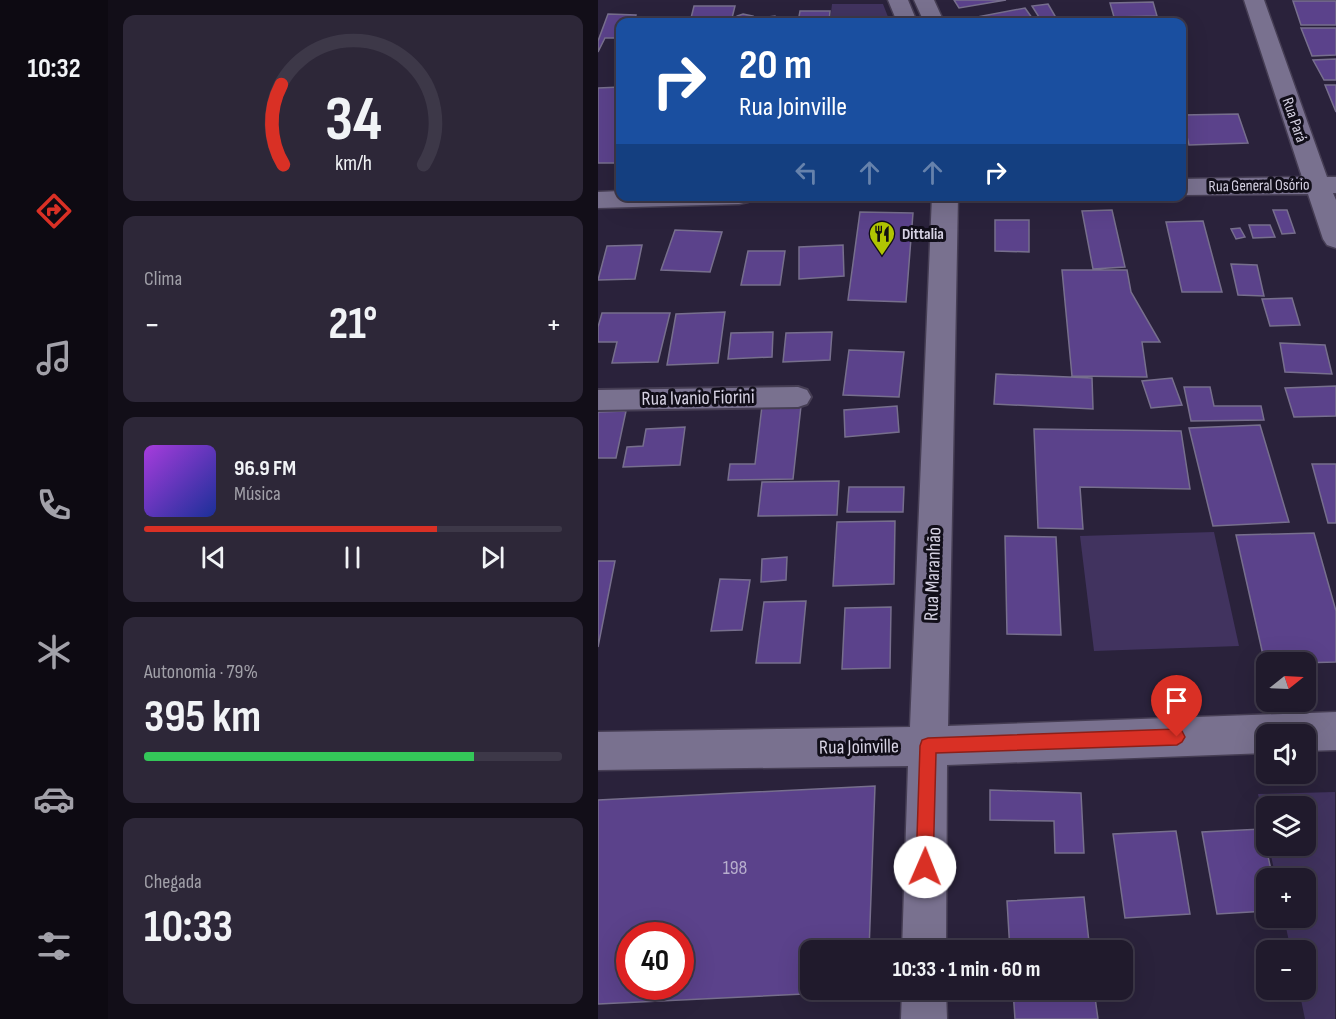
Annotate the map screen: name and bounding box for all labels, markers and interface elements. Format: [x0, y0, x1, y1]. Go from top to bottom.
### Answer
text: 20 m [739, 40, 812, 91]
icon: right [640, 42, 718, 120]
text: 10:32 [27, 53, 81, 85]
text: 34 [324, 83, 382, 158]
text: Rua Joinville [739, 91, 847, 123]
street label: Rua Pará [1278, 95, 1310, 145]
text: km/h [334, 151, 372, 176]
icon: left [790, 156, 823, 189]
icon: ahead [853, 156, 886, 189]
icon: ahead [916, 156, 949, 189]
icon: right [979, 156, 1012, 189]
street label: Rua General Osório [1208, 176, 1310, 196]
icon: directions [33, 190, 75, 232]
restaurant icon: Dittalia [867, 219, 897, 257]
place label: Dittalia [902, 225, 944, 244]
text: Clima [144, 267, 182, 291]
text: 21° [329, 297, 377, 352]
text: − [144, 305, 160, 345]
text: + [546, 305, 562, 345]
icon: music [33, 337, 75, 379]
street label: Rua Ivanio Fiorini [641, 385, 755, 411]
text: 96.9 FM [234, 455, 296, 482]
text: Música [234, 482, 281, 506]
icon: phone [33, 484, 75, 526]
street label: Rua Maranhão [919, 526, 947, 622]
icon: previous [197, 541, 230, 574]
icon: pause [336, 541, 369, 574]
icon: next [476, 541, 509, 574]
icon: climate [33, 631, 75, 673]
north arrow [1256, 652, 1316, 712]
map controls [1256, 652, 1316, 1000]
text: Autonomia · 79% [144, 660, 258, 684]
pin [1151, 675, 1202, 737]
icon: arrive [1160, 684, 1193, 717]
text: 395 km [144, 690, 261, 745]
button: sound [1256, 724, 1316, 784]
street label: Rua Joinville [819, 734, 899, 760]
icon: car [33, 778, 75, 820]
button: layers [1256, 796, 1316, 856]
position arrow [893, 835, 957, 899]
house number: 198 [723, 856, 747, 880]
button: + [1256, 868, 1316, 928]
text: Chegada [144, 870, 202, 894]
text: 10:33 [144, 900, 233, 955]
speed limit sign: 40 [616, 922, 694, 1000]
icon: filters [33, 925, 75, 967]
button: − [1256, 940, 1316, 1000]
text: 10:33 · 1 min · 60 m [893, 956, 1040, 983]

